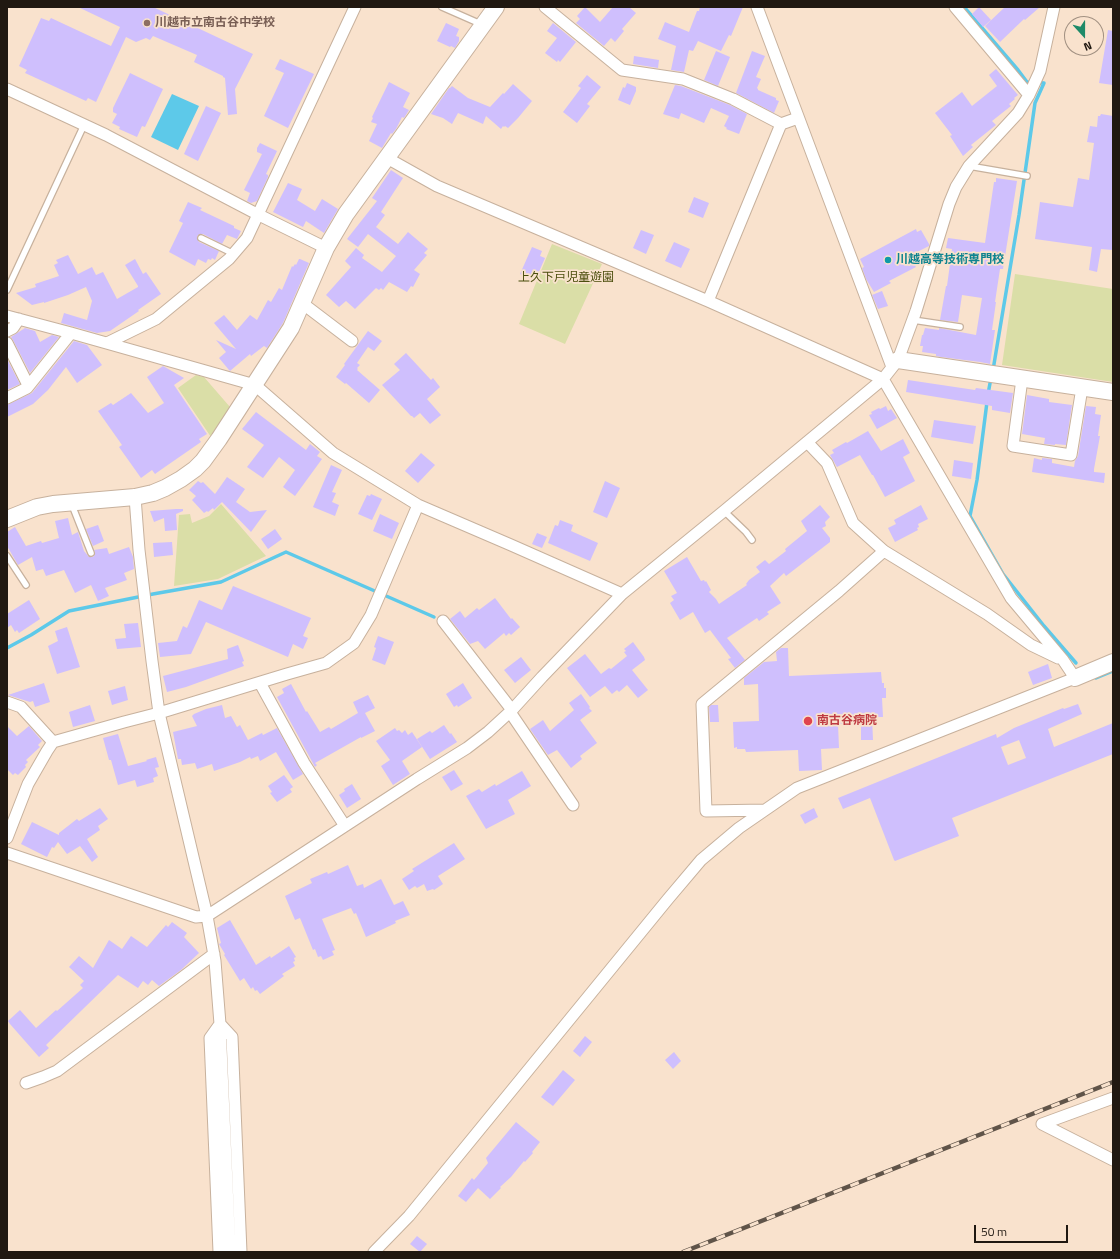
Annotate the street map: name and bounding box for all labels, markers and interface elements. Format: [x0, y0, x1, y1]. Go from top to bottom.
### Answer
place label: 川越市立南古谷中学校 [155, 16, 275, 30]
north arrow [1064, 16, 1104, 56]
marker: 川越市立南古谷中学校 [142, 18, 152, 28]
text: N [1082, 37, 1094, 55]
place label: 川越高等技術専門校 [896, 253, 1004, 267]
marker: 川越高等技術専門校 [883, 255, 893, 265]
park label: 上久下戸児童遊園 [518, 271, 614, 285]
place label: 南古谷病院 [817, 714, 877, 728]
marker: 南古谷病院 [802, 715, 814, 727]
scale bar [976, 1217, 1070, 1243]
text: 50 m [981, 1222, 1007, 1241]

